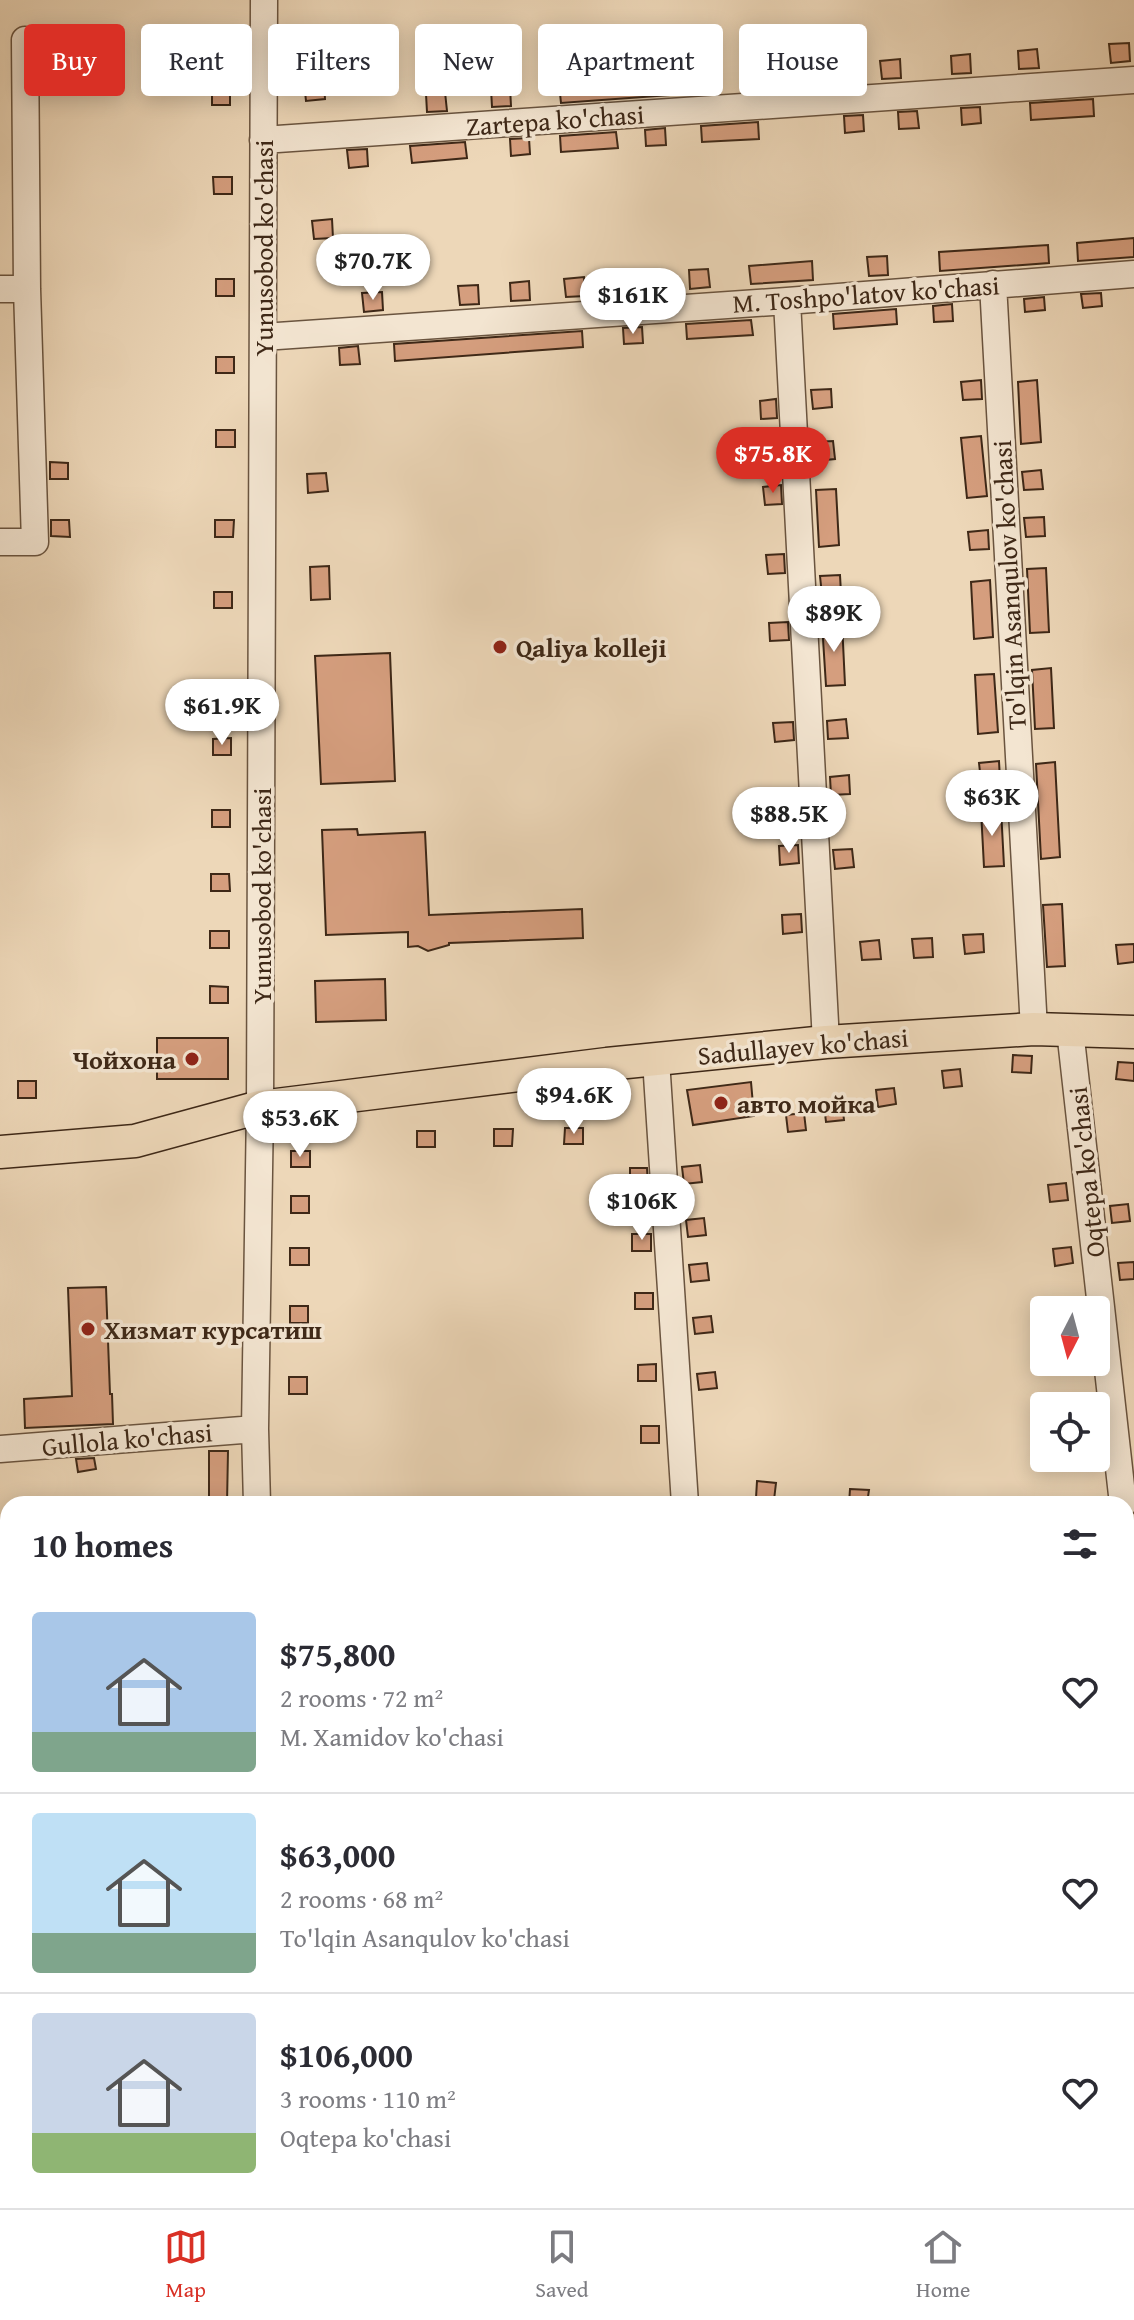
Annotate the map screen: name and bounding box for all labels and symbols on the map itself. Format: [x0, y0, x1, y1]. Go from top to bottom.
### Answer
street label: Zartepa ko'chasi [465, 94, 645, 146]
street label: Yunusobod ko'chasi [244, 140, 283, 356]
pin: $70.7K [308, 234, 438, 302]
street label: M. Toshpo'latov ko'chasi [731, 265, 1001, 323]
pin: $161K [577, 268, 689, 336]
pin: $75.8K [708, 427, 838, 495]
street label: To'lqin Asanqulov ko'chasi [982, 439, 1036, 731]
pin: $89K [787, 586, 881, 654]
place label: Qaliya kolleji [516, 628, 667, 667]
marker: Qaliya kolleji [491, 638, 509, 656]
pin: $61.9K [157, 679, 287, 747]
pin: $63K [945, 770, 1039, 838]
pin: $88.5K [724, 787, 854, 855]
street label: Yunusobod ko'chasi [242, 788, 281, 1004]
street label: Sadullayev ko'chasi [696, 1017, 910, 1075]
place label: Чойхона [73, 1040, 177, 1079]
marker: Чойхона [183, 1050, 201, 1068]
pin: $94.6K [509, 1068, 639, 1136]
place label: авто мойка [737, 1084, 876, 1123]
street label: Oqtepa ko'chasi [1058, 1085, 1114, 1259]
pin: $53.6K [235, 1091, 365, 1159]
marker: авто мойка [712, 1094, 730, 1112]
pin: $106K [586, 1174, 698, 1242]
north arrow [1030, 1296, 1110, 1376]
place label: Хизмат курсатиш [104, 1310, 322, 1349]
marker: Хизмат курсатиш [79, 1320, 97, 1338]
street label: Gullola ko'chasi [40, 1412, 214, 1466]

